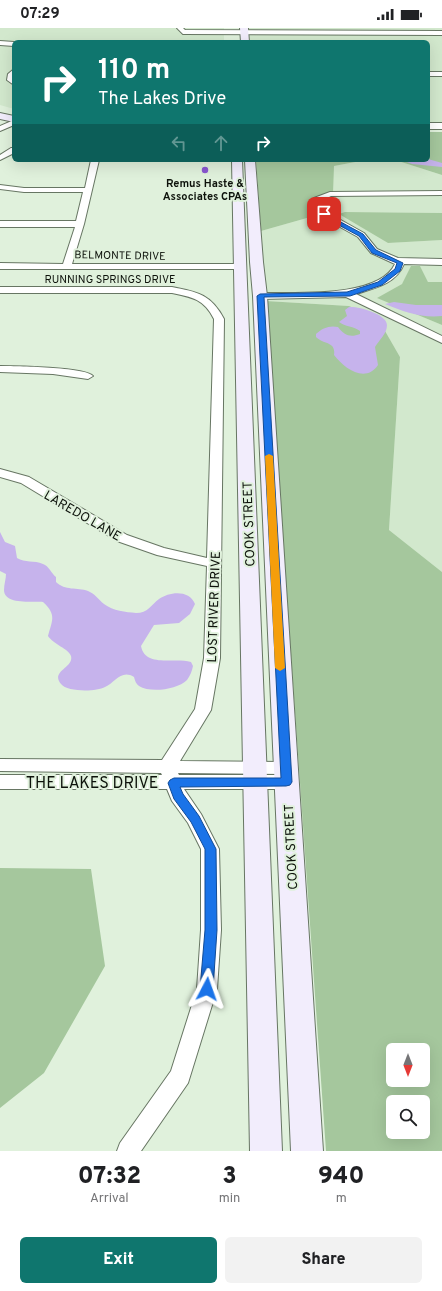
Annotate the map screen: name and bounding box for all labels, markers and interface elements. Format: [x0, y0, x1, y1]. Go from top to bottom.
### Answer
text: 07:29 [20, 5, 60, 24]
text: 110 m [98, 53, 170, 89]
icon: right [32, 56, 84, 108]
text: The Lakes Drive [98, 88, 226, 111]
icon: left [168, 132, 190, 154]
icon: ahead [210, 132, 232, 154]
icon: right [252, 132, 274, 154]
marker: Remus Haste & Associates CPAs [200, 165, 210, 175]
place label: Remus Haste & Associates CPAs [163, 177, 247, 204]
pin [307, 197, 341, 231]
icon: arrive [313, 203, 335, 225]
street label: BELMONTE DRIVE [74, 248, 166, 264]
street label: RUNNING SPRINGS DRIVE [45, 273, 176, 287]
street label: COOK STREET [241, 481, 259, 567]
street label: LAREDO LANE [40, 488, 124, 545]
street label: LOST RIVER DRIVE [205, 551, 225, 663]
street label: THE LAKES DRIVE [26, 774, 158, 794]
street label: COOK STREET [282, 804, 302, 890]
position arrow [186, 968, 228, 1010]
north arrow [386, 1043, 430, 1087]
map controls [386, 1043, 430, 1139]
button: search [386, 1095, 430, 1139]
text: 07:32 [78, 1162, 141, 1192]
text: 3 [222, 1162, 237, 1192]
text: 940 [318, 1162, 364, 1192]
text: Arrival [90, 1191, 129, 1207]
text: min [219, 1191, 240, 1207]
text: m [336, 1191, 347, 1207]
button: Exit [20, 1237, 217, 1283]
button: Share [225, 1237, 422, 1283]

